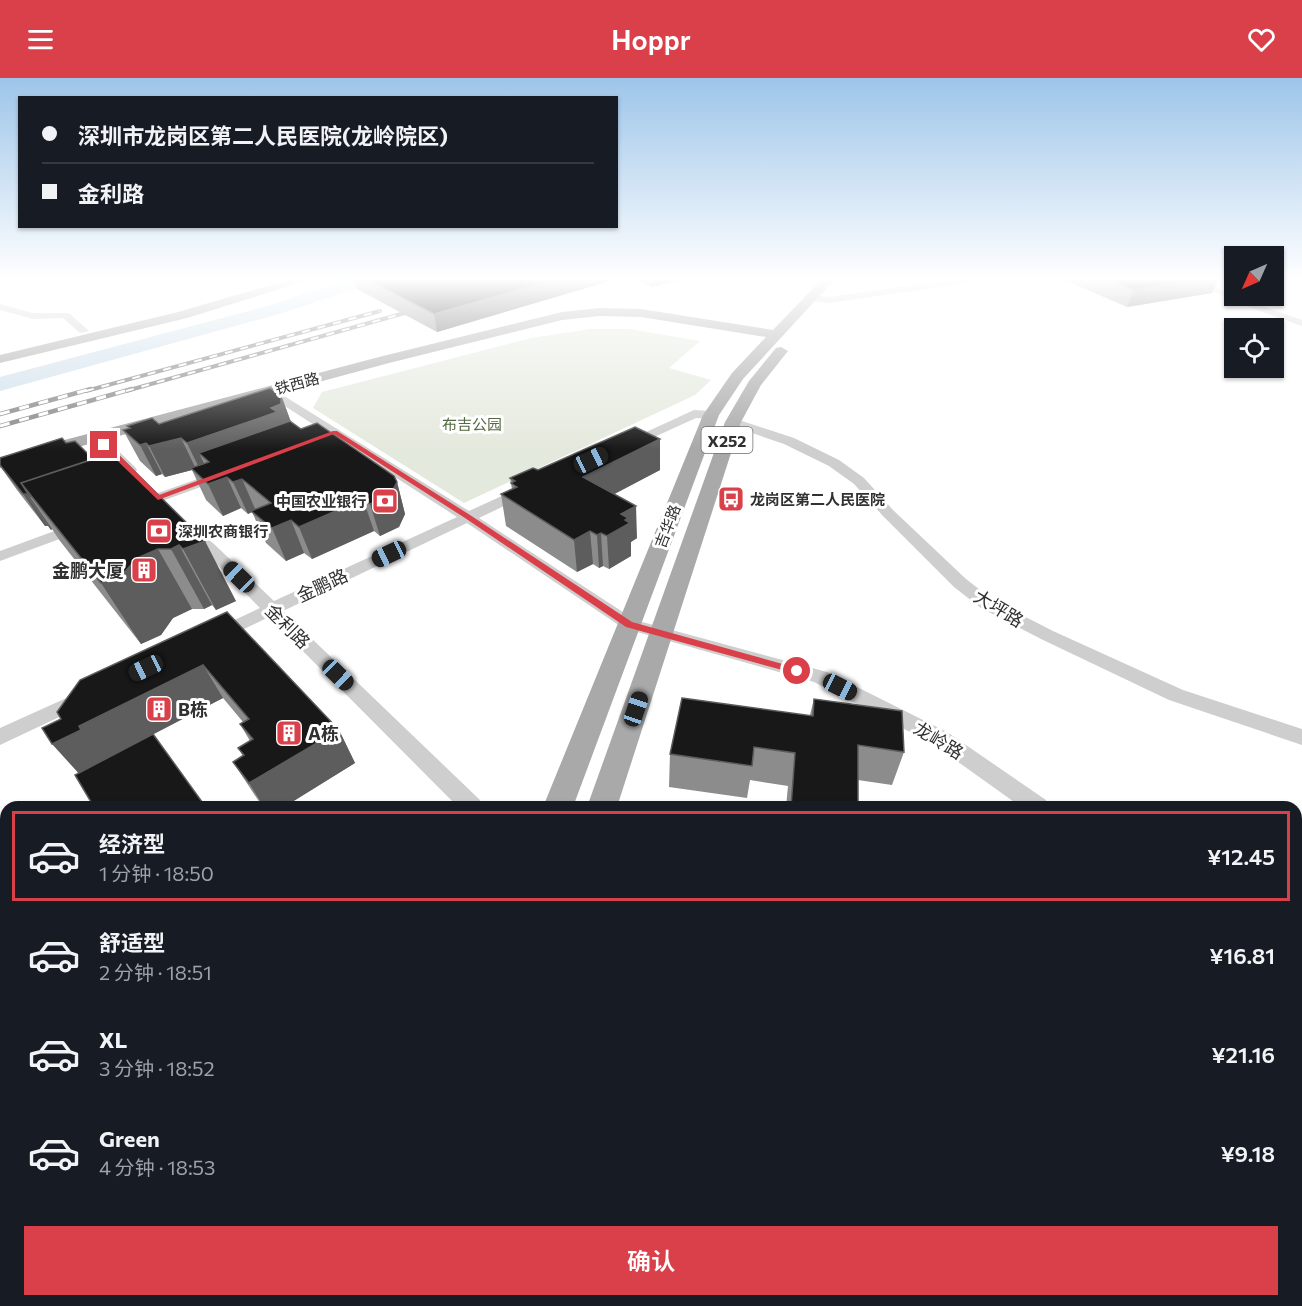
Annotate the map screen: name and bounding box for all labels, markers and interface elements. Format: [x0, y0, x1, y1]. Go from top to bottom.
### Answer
icon: menu [24, 23, 57, 56]
text: Hoppr [611, 23, 691, 56]
icon: heart [1245, 23, 1278, 56]
text: 深圳市龙岗区第二人民医院(龙岭院区) [78, 122, 448, 149]
text: 金利路 [78, 180, 144, 207]
north arrow [1224, 246, 1284, 306]
map controls [1224, 246, 1284, 378]
button: locate [1224, 318, 1284, 378]
street label: 铁西路 [273, 368, 321, 398]
park label: 布吉公园 [442, 415, 502, 433]
road number: X252 [702, 427, 752, 453]
route end [90, 431, 117, 458]
car [571, 444, 611, 476]
bus stop icon: 龙岗区第二人民医院 [716, 484, 746, 514]
bank icon: 中国农业银行 [370, 486, 400, 516]
place label: 龙岗区第二人民医院 [750, 490, 885, 508]
place label: 中国农业银行 [276, 492, 366, 510]
street label: 吉华路 [651, 502, 683, 550]
bank icon: 深圳农商银行 [144, 516, 174, 546]
place label: 深圳农商银行 [178, 522, 268, 540]
car [369, 538, 409, 570]
building icon: 金鹏大厦 [129, 555, 159, 585]
car [220, 558, 258, 596]
place label: 金鹏大厦 [52, 559, 124, 581]
street label: 金鹏路 [293, 564, 351, 606]
street label: 大坪路 [970, 585, 1028, 631]
street label: 金利路 [261, 599, 315, 653]
car [126, 652, 166, 684]
car [319, 656, 357, 694]
route start [783, 657, 810, 684]
car [820, 671, 860, 703]
car [622, 689, 650, 729]
building icon: B栋 [144, 694, 174, 724]
place label: B栋 [178, 698, 208, 720]
street label: 龙岭路 [910, 717, 968, 763]
building icon: A栋 [274, 718, 304, 748]
place label: A栋 [308, 722, 339, 744]
icon: car [27, 829, 81, 883]
text: 经济型 [99, 830, 165, 857]
text: ¥12.45 [1207, 843, 1275, 870]
text: 1 分钟 · 18:50 [99, 861, 214, 885]
icon: car [27, 928, 81, 982]
text: 舒适型 [99, 929, 165, 956]
text: ¥16.81 [1210, 942, 1275, 969]
text: 2 分钟 · 18:51 [99, 960, 212, 984]
text: XL [99, 1026, 127, 1053]
icon: car [27, 1027, 81, 1081]
text: ¥21.16 [1212, 1041, 1275, 1068]
text: 3 分钟 · 18:52 [99, 1056, 215, 1080]
text: Green [99, 1125, 160, 1152]
icon: car [27, 1126, 81, 1180]
text: ¥9.18 [1221, 1140, 1275, 1167]
text: 4 分钟 · 18:53 [99, 1155, 216, 1179]
button: 确认 [24, 1226, 1278, 1295]

